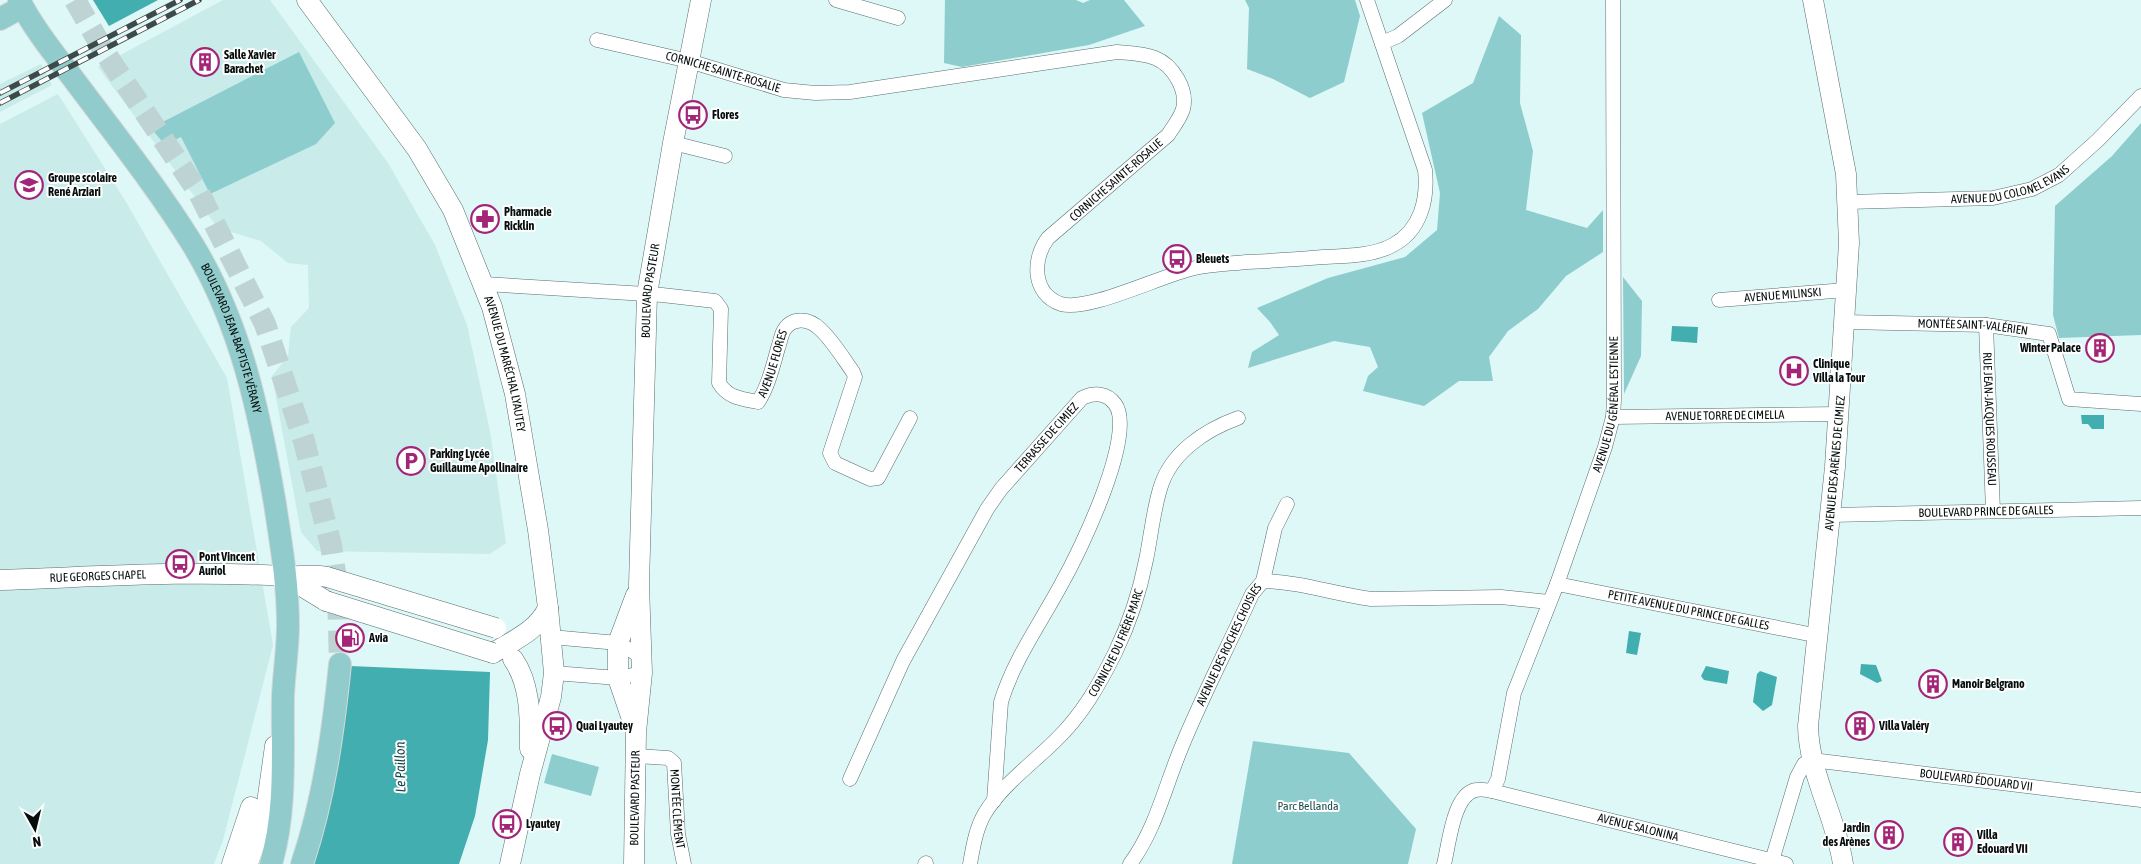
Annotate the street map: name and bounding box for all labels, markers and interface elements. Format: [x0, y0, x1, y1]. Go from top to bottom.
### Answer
building icon: Salle Xavier Barachet [190, 47, 220, 77]
place label: Salle Xavier Barachet [224, 48, 276, 76]
street label: CORNICHE SAINTE-ROSALIE [664, 49, 782, 95]
bus stop icon: Flores [678, 100, 708, 130]
place label: Flores [712, 108, 740, 122]
street label: CORNICHE SAINTE-ROSALIE [1067, 136, 1165, 224]
street label: AVENUE DU COLONEL EVANS [1951, 162, 2072, 206]
school or university icon: Groupe scolaire René Arziari [14, 170, 44, 200]
place label: Groupe scolaire René Arziari [48, 171, 117, 199]
pharmacy icon: Pharmacie Ricklin [470, 204, 500, 234]
place label: Pharmacie Ricklin [504, 205, 552, 233]
street label: BOULEVARD PASTEUR [639, 242, 663, 338]
bus stop icon: Bleuets [1162, 244, 1192, 274]
place label: Bleuets [1196, 252, 1230, 266]
street label: BOULEVARD JEAN-BAPTISTE VÉRANY [198, 261, 264, 415]
street label: AVENUE MILINSKI [1744, 285, 1822, 305]
street label: AVENUE DU MARÉCHAL LYAUTEY [481, 294, 528, 434]
street label: MONTÉE SAINT-VALÉRIEN [1917, 317, 2029, 338]
street label: AVENUE FLORES [755, 328, 790, 400]
building icon: Winter Palace [2085, 333, 2115, 363]
street label: AVENUE DU GÉNÉRAL ESTIENNE [1590, 336, 1621, 474]
place label: Winter Palace [2019, 341, 2082, 355]
street label: RUE JEAN-JACQUES ROUSSEAU [1980, 352, 1999, 486]
hospital icon: Clinique Villa la Tour [1779, 356, 1809, 386]
place label: Clinique Villa la Tour [1812, 357, 1866, 385]
street label: AVENUE DES ARÈNES DE CIMIEZ [1822, 394, 1848, 531]
street label: TERRASSE DE CIMIEZ [1012, 400, 1082, 476]
street label: AVENUE TORRE DE CIMELLA [1665, 408, 1785, 423]
parking icon: Parking Lycée Guillaume Apollinaire [396, 446, 426, 476]
place label: Parking Lycée Guillaume Apollinaire [430, 447, 528, 475]
street label: BOULEVARD PRINCE DE GALLES [1918, 503, 2054, 520]
bus stop icon: Pont Vincent Auriol [165, 549, 195, 579]
place label: Pont Vincent Auriol [198, 550, 255, 578]
street label: RUE GEORGES CHAPEL [49, 567, 147, 585]
street label: AVENUE DES ROCHES CHOISIES [1193, 581, 1265, 708]
street label: CORNICHE DU FRÈRE MARC [1086, 587, 1146, 699]
street label: PETITE AVENUE DU PRINCE DE GALLES [1607, 587, 1770, 633]
fuel station icon: Avia [335, 623, 365, 653]
place label: Avia [368, 631, 389, 645]
building icon: Manoir Belgrano [1918, 669, 1948, 699]
place label: Manoir Belgrano [1952, 677, 2025, 691]
bus stop icon: Quai Lyautey [542, 711, 572, 741]
building icon: Villa Valéry [1845, 711, 1875, 741]
place label: Quai Lyautey [576, 719, 633, 733]
place label: Villa Valéry [1878, 719, 1929, 733]
water label: Le Paillon [392, 741, 408, 793]
street label: BOULEVARD PASTEUR [627, 750, 643, 846]
street label: BOULEVARD ÉDOUARD VII [1919, 766, 2034, 794]
street label: MONTÉE CLÉMENT [667, 769, 688, 851]
park label: Parc Bellanda [1277, 799, 1339, 813]
north arrow [10, 804, 60, 854]
bus stop icon: Lyautey [492, 809, 522, 839]
street label: AVENUE SALONINA [1596, 810, 1680, 844]
place label: Lyautey [526, 817, 560, 831]
building icon: Jardin des Arènes [1874, 820, 1904, 850]
place label: Jardin des Arènes [1823, 821, 1871, 849]
building icon: Villa Edouard VII [1943, 827, 1973, 857]
place label: Villa Edouard VII [1976, 828, 2028, 856]
text: N [32, 833, 42, 850]

